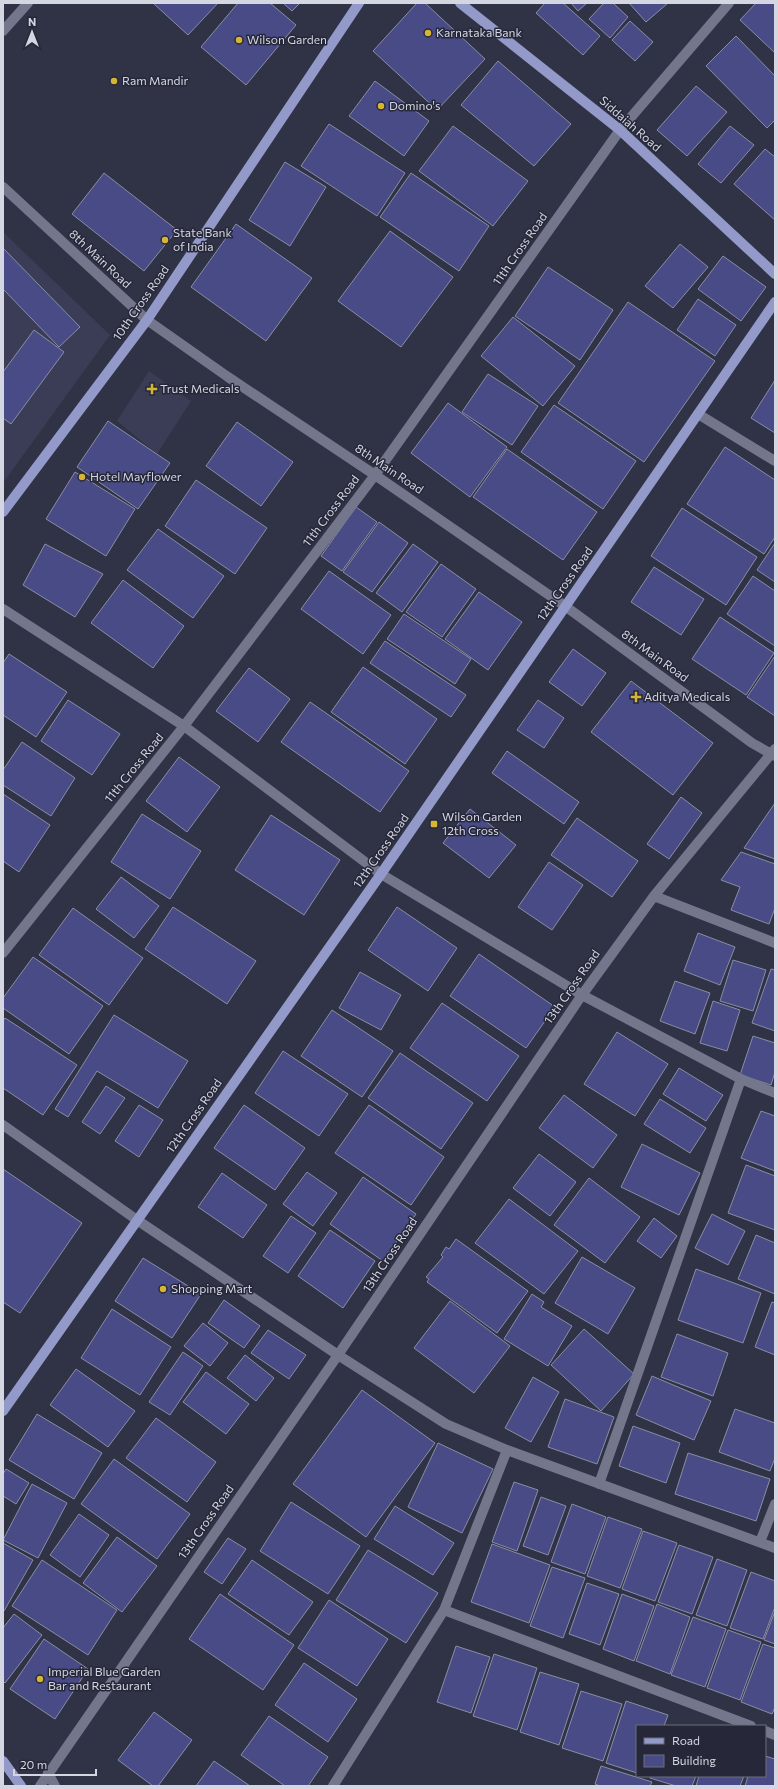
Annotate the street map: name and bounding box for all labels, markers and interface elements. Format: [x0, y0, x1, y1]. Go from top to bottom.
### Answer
north arrow [12, 12, 52, 52]
text: N [28, 15, 36, 28]
place label: Karnataka Bank [436, 25, 522, 39]
marker: Karnataka Bank [423, 28, 433, 38]
place label: Wilson Garden [247, 32, 327, 46]
marker: Wilson Garden [234, 35, 244, 45]
place label: Ram Mandir [122, 73, 189, 87]
marker: Ram Mandir [109, 76, 119, 86]
street label: Siddaiah Road [597, 93, 664, 154]
place label: Domino's [389, 98, 441, 112]
marker: Domino's [376, 101, 386, 111]
street label: 11th Cross Road [489, 209, 549, 287]
place label: State Bank of India [173, 225, 232, 253]
street label: 8th Main Road [67, 226, 135, 290]
marker: State Bank of India [160, 235, 170, 245]
street label: 10th Cross Road [109, 262, 171, 343]
place label: Trust Medicals [160, 381, 239, 395]
marker: Trust Medicals [147, 384, 157, 394]
street label: 8th Main Road [353, 440, 426, 496]
place label: Hotel Mayflower [90, 469, 182, 483]
marker: Hotel Mayflower [77, 472, 87, 482]
street label: 11th Cross Road [299, 472, 362, 549]
street label: 12th Cross Road [534, 544, 595, 623]
street label: 8th Main Road [619, 626, 692, 684]
place label: Aditya Medicals [644, 689, 730, 703]
marker: Aditya Medicals [631, 692, 641, 702]
street label: 11th Cross Road [101, 730, 166, 805]
place label: Wilson Garden 12th Cross [442, 809, 522, 837]
street label: 12th Cross Road [350, 811, 411, 890]
marker: Wilson Garden 12th Cross [429, 819, 439, 829]
street label: 13th Cross Road [540, 947, 602, 1026]
street label: 12th Cross Road [163, 1076, 224, 1155]
street label: 13th Cross Road [359, 1214, 419, 1294]
place label: Shopping Mart [171, 1281, 252, 1295]
marker: Shopping Mart [158, 1284, 168, 1294]
street label: 13th Cross Road [174, 1482, 236, 1561]
place label: Imperial Blue Garden Bar and Restaurant [48, 1664, 161, 1692]
marker: Imperial Blue Garden Bar and Restaurant [35, 1674, 45, 1684]
legend [636, 1725, 766, 1777]
text: Road [672, 1733, 700, 1747]
scale bar [14, 1751, 96, 1777]
text: Building [672, 1753, 716, 1767]
text: 20 m [20, 1757, 47, 1771]

